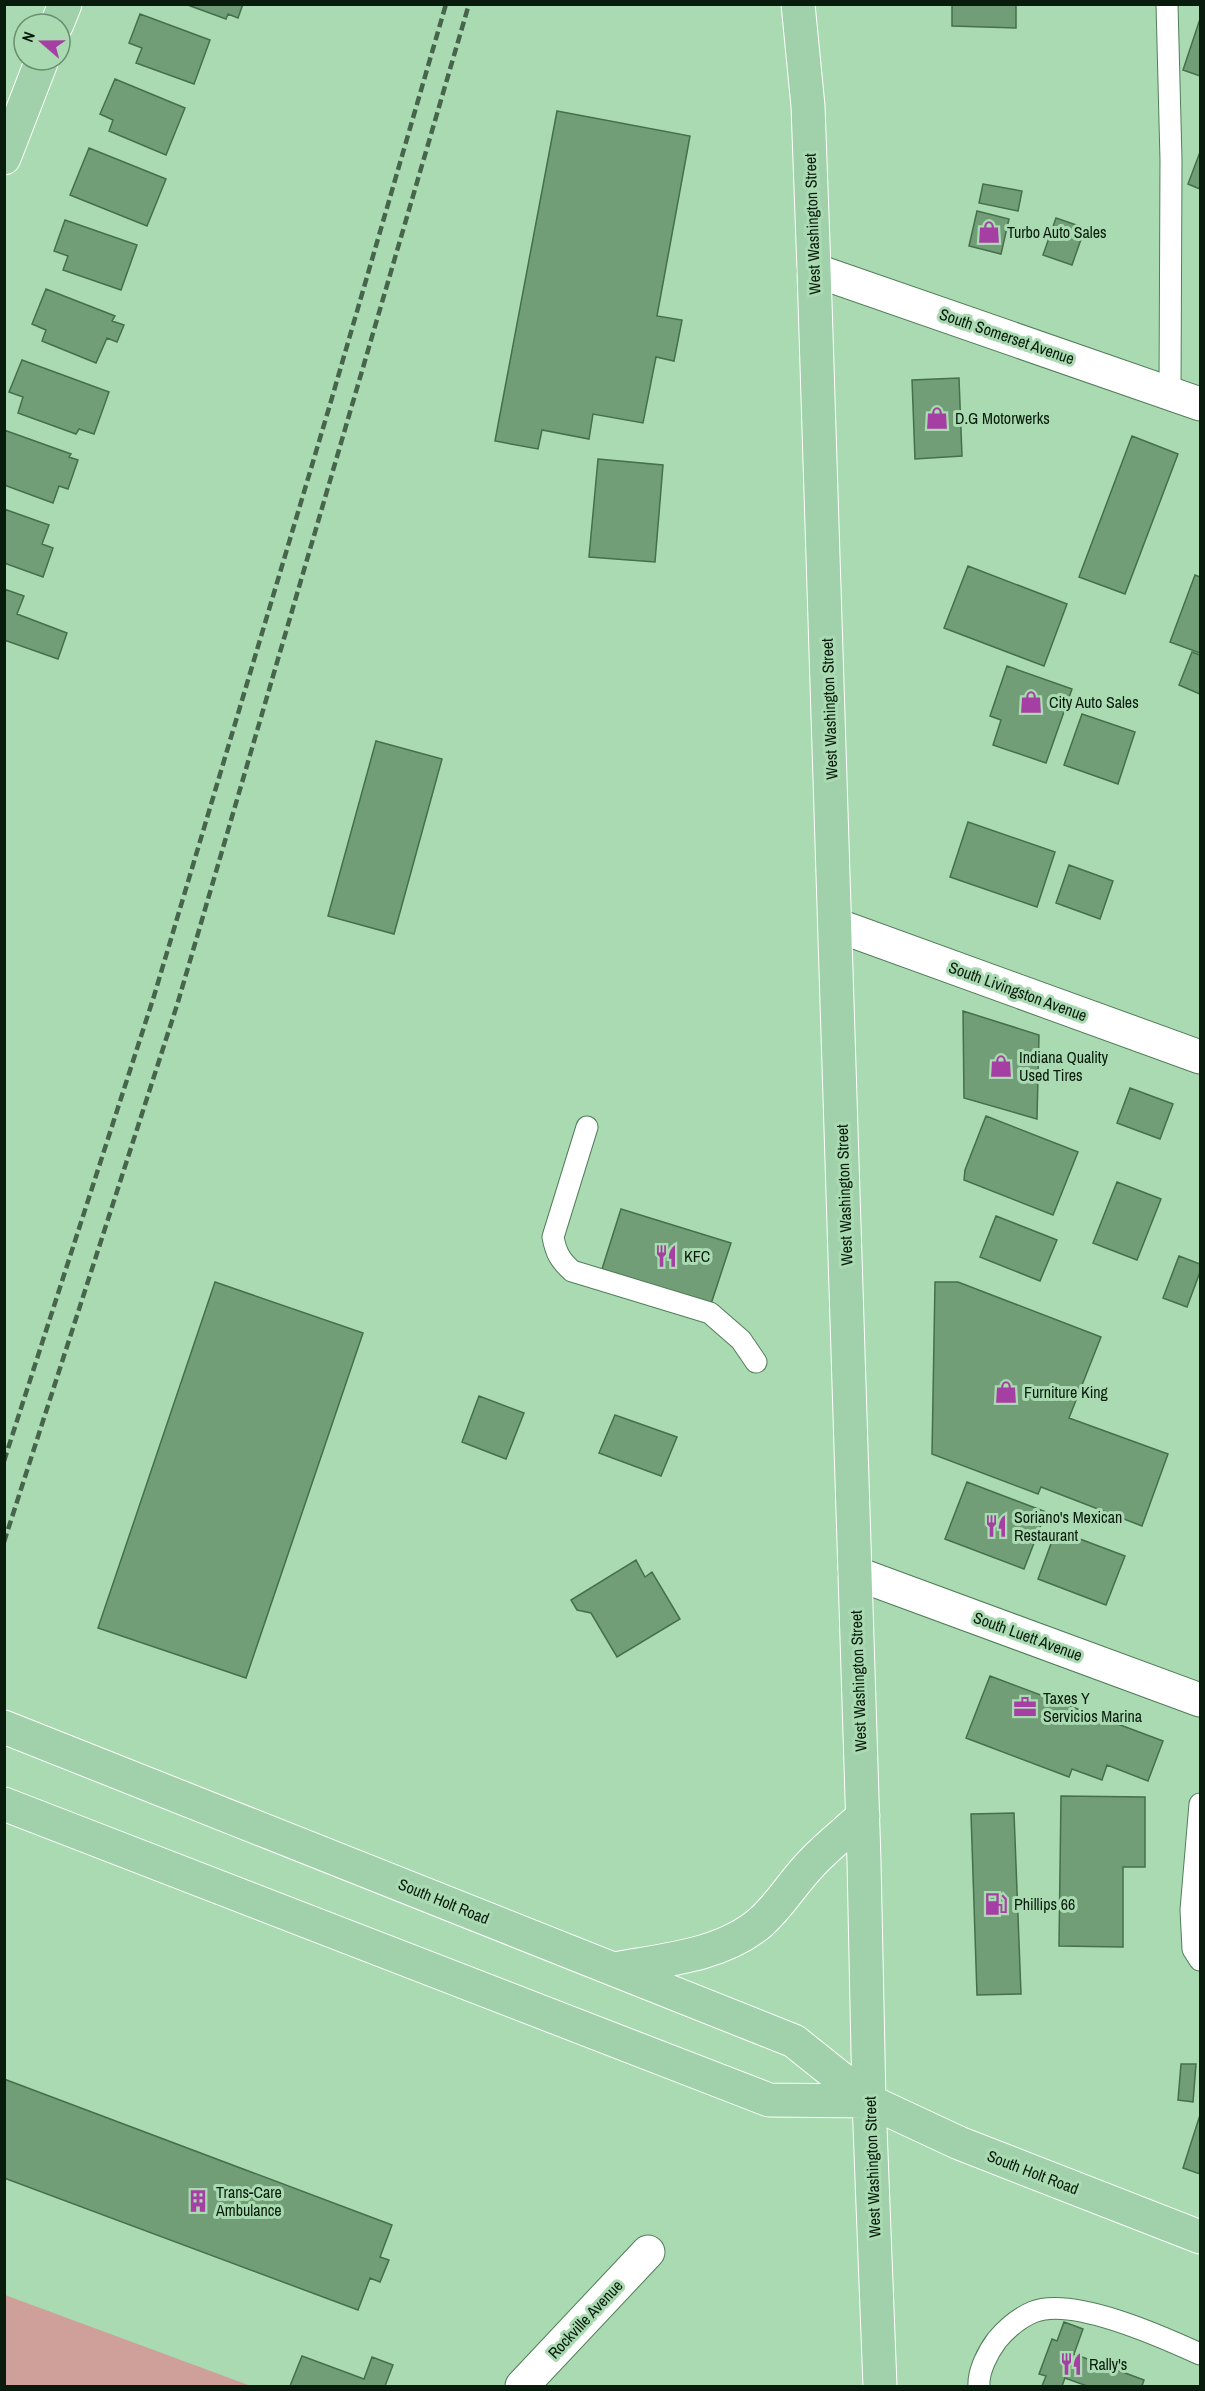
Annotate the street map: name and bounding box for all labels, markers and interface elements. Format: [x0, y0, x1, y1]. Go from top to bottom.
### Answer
north arrow [12, 12, 72, 72]
text: N [16, 29, 40, 45]
street label: West Washington Street [799, 153, 825, 295]
shop icon: Turbo Auto Sales [976, 219, 1002, 245]
place label: Turbo Auto Sales [1007, 221, 1107, 243]
street label: South Somerset Avenue [937, 303, 1077, 369]
shop icon: D.G Motorwerks [924, 405, 950, 431]
place label: D.G Motorwerks [955, 407, 1050, 429]
street label: West Washington Street [816, 638, 842, 780]
shop icon: City Auto Sales [1018, 689, 1044, 715]
place label: City Auto Sales [1049, 691, 1139, 713]
street label: South Livingston Avenue [946, 956, 1090, 1026]
place label: Indiana Quality Used Tires [1019, 1046, 1108, 1086]
shop icon: Indiana Quality Used Tires [988, 1053, 1014, 1079]
street label: West Washington Street [831, 1124, 857, 1266]
restaurant icon: KFC [653, 1243, 679, 1269]
place label: KFC [684, 1245, 710, 1267]
shop icon: Furniture King [993, 1379, 1019, 1405]
place label: Furniture King [1024, 1381, 1109, 1403]
place label: Soriano's Mexican Restaurant [1014, 1506, 1122, 1546]
restaurant icon: Soriano's Mexican Restaurant [983, 1513, 1009, 1539]
street label: South Luett Avenue [971, 1606, 1085, 1666]
street label: West Washington Street [845, 1610, 871, 1752]
place label: Taxes Y Servicios Marina [1043, 1687, 1143, 1727]
office icon: Taxes Y Servicios Marina [1012, 1694, 1038, 1720]
street label: South Holt Road [395, 1873, 493, 1929]
fuel station icon: Phillips 66 [983, 1891, 1009, 1917]
place label: Phillips 66 [1014, 1893, 1075, 1915]
street label: West Washington Street [859, 2096, 885, 2238]
street label: South Holt Road [984, 2144, 1082, 2200]
place label: Trans-Care Ambulance [215, 2181, 282, 2221]
building icon: Trans-Care Ambulance [185, 2188, 211, 2214]
street label: Rockville Avenue [543, 2275, 627, 2363]
restaurant icon: Rally's [1058, 2351, 1084, 2377]
place label: Rally's [1089, 2353, 1127, 2375]

